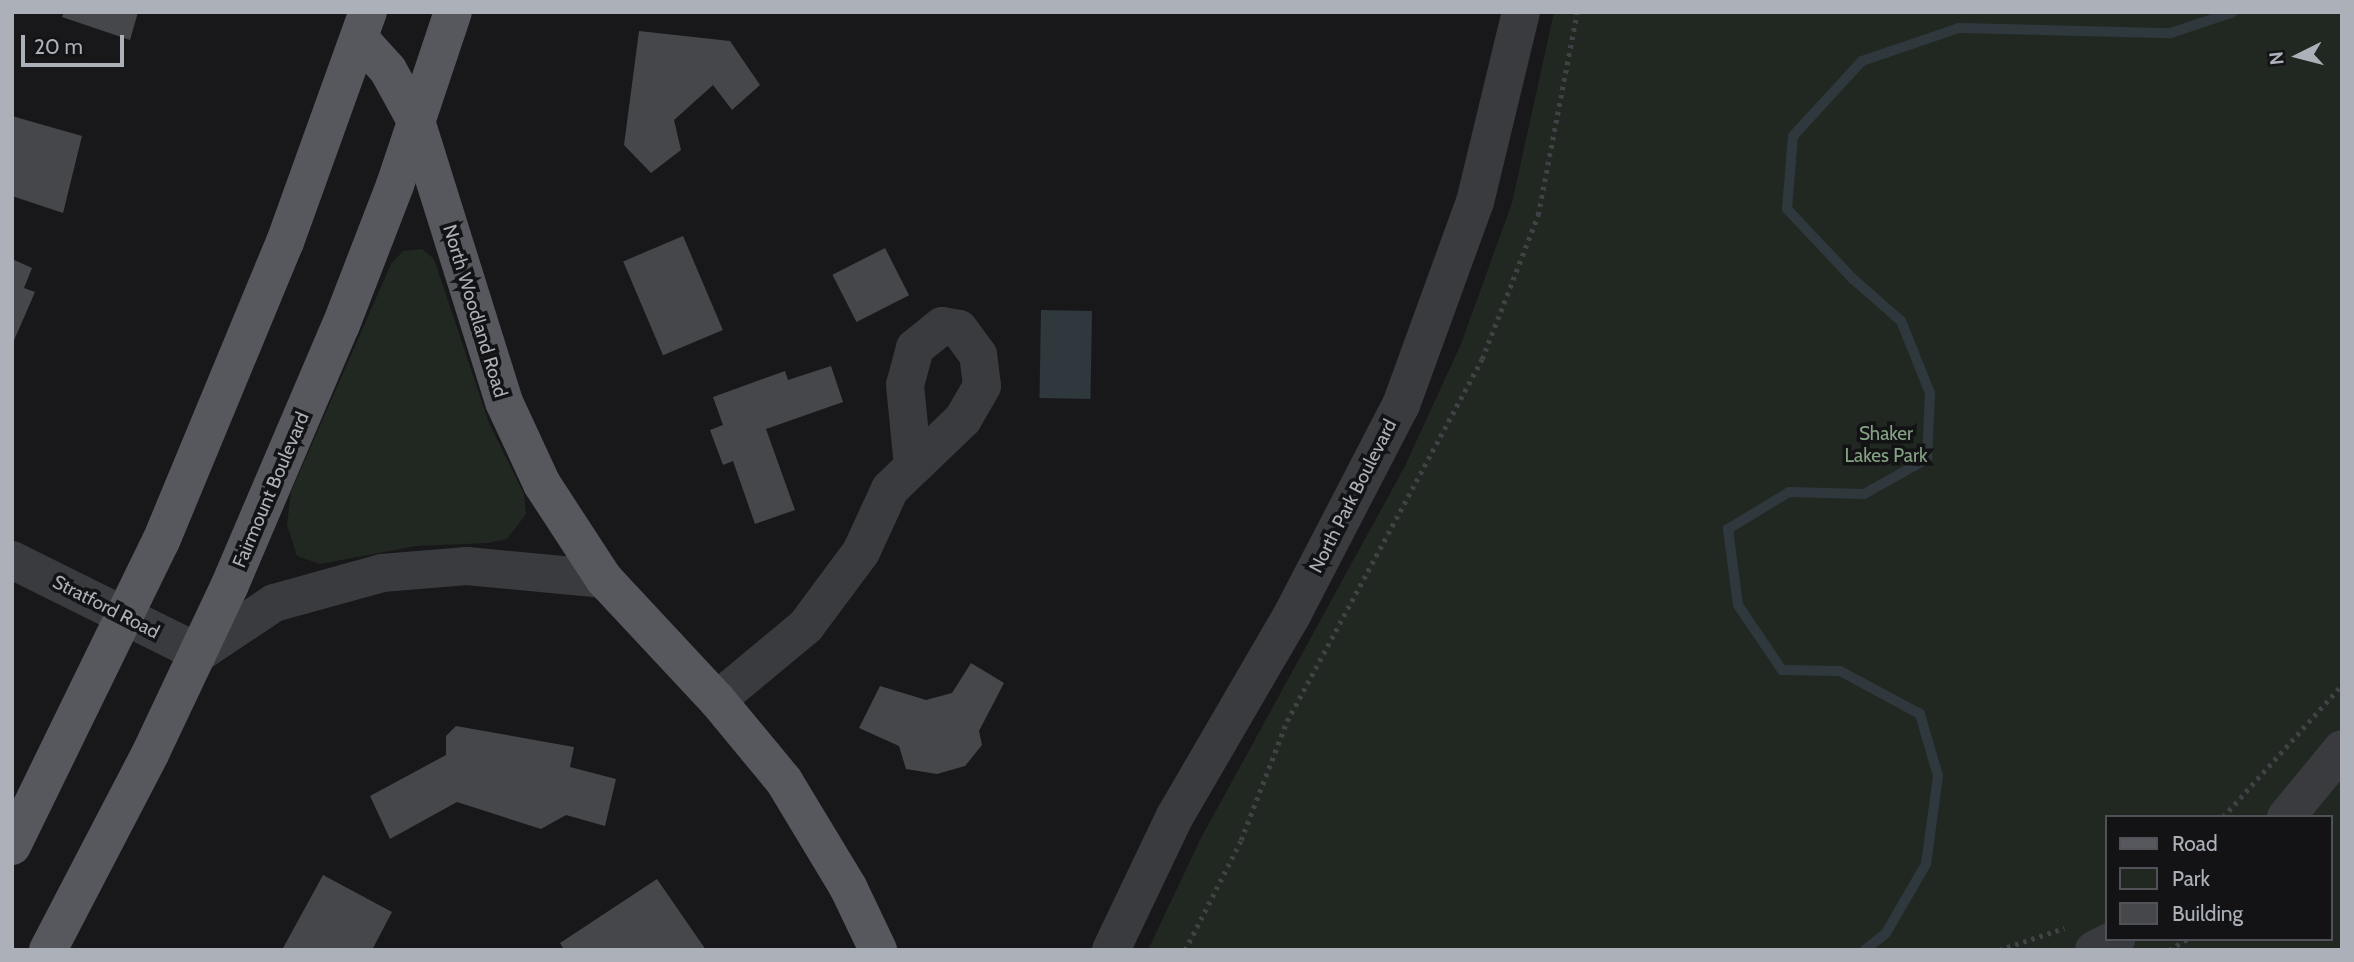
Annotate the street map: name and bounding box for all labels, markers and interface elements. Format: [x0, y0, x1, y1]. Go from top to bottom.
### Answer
scale bar [24, 21, 128, 65]
north arrow [2263, 21, 2333, 91]
text: 20 m [34, 34, 83, 59]
text: N [2264, 50, 2289, 66]
street label: North Woodland Road [438, 222, 512, 400]
street label: Fairmount Boulevard [228, 409, 314, 571]
street label: North Park Boulevard [1304, 415, 1402, 577]
park label: Shaker Lakes Park [1845, 423, 1927, 467]
street label: Stratford Road [49, 570, 163, 644]
legend [2106, 815, 2333, 941]
text: Road [2172, 831, 2218, 856]
text: Park [2172, 866, 2210, 891]
text: Building [2172, 901, 2243, 926]

